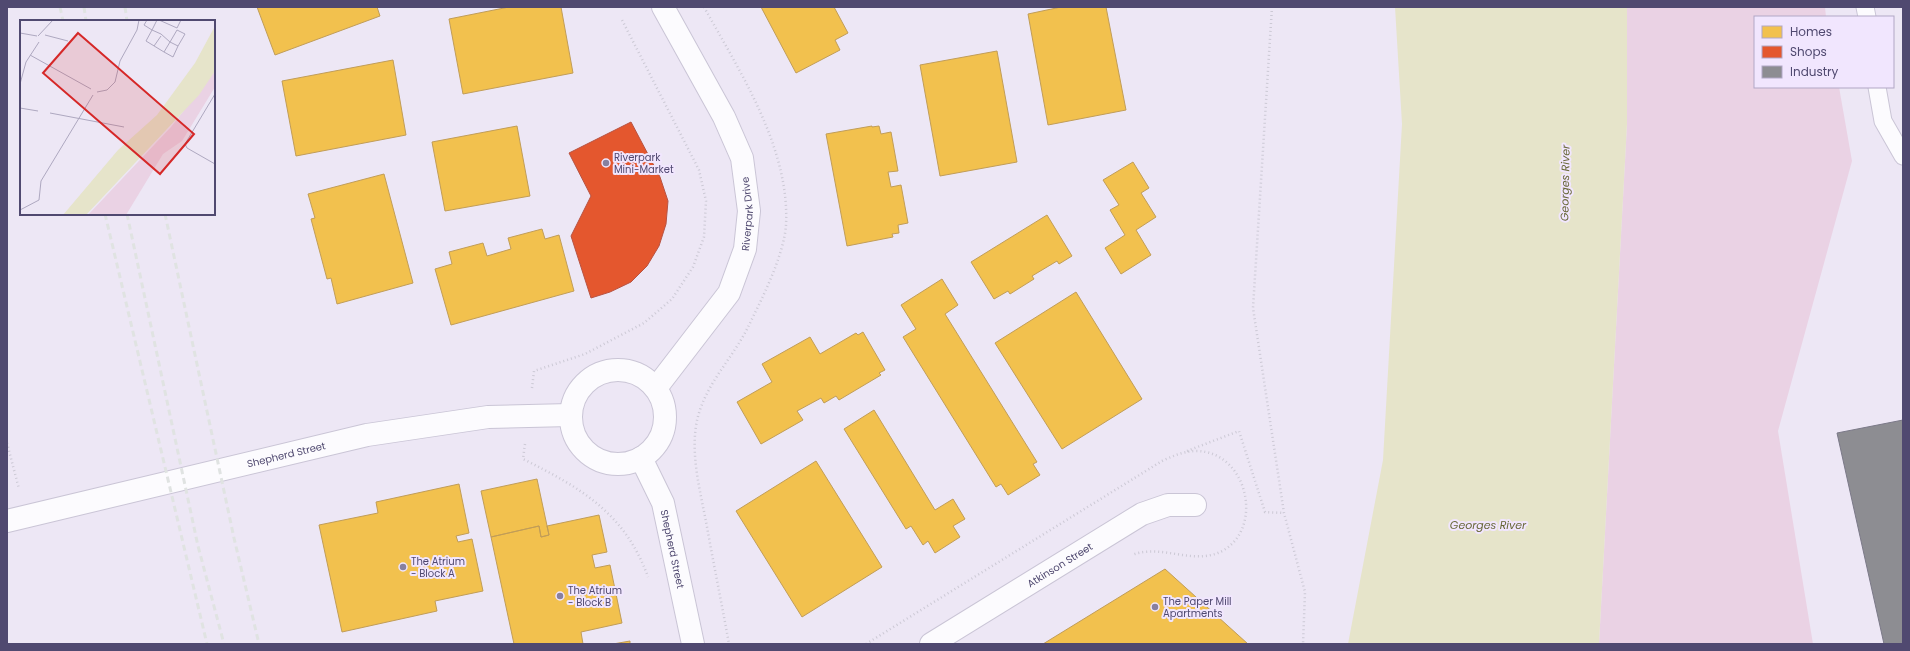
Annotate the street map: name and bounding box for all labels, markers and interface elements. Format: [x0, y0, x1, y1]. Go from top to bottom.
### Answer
legend [1754, 16, 1894, 88]
inset map [20, 20, 215, 215]
text: Homes [1790, 23, 1832, 40]
text: Shops [1790, 43, 1827, 60]
text: Industry [1790, 63, 1839, 80]
water label: Georges River [1556, 144, 1574, 221]
place label: Riverpark Mini-Market [614, 150, 674, 177]
marker: Riverpark Mini-Market [601, 158, 611, 168]
street label: Riverpark Drive [737, 176, 757, 252]
street label: Shepherd Street [245, 438, 327, 471]
street label: Shepherd Street [657, 508, 689, 590]
water label: Georges River [1450, 517, 1527, 533]
street label: Atkinson Street [1024, 539, 1095, 591]
place label: The Atrium - Block A [411, 554, 465, 581]
marker: The Atrium - Block A [398, 562, 408, 572]
place label: The Atrium - Block B [568, 583, 622, 610]
marker: The Atrium - Block B [555, 591, 565, 601]
place label: The Paper Mill Apartments [1163, 594, 1232, 621]
marker: The Paper Mill Apartments [1150, 602, 1160, 612]

